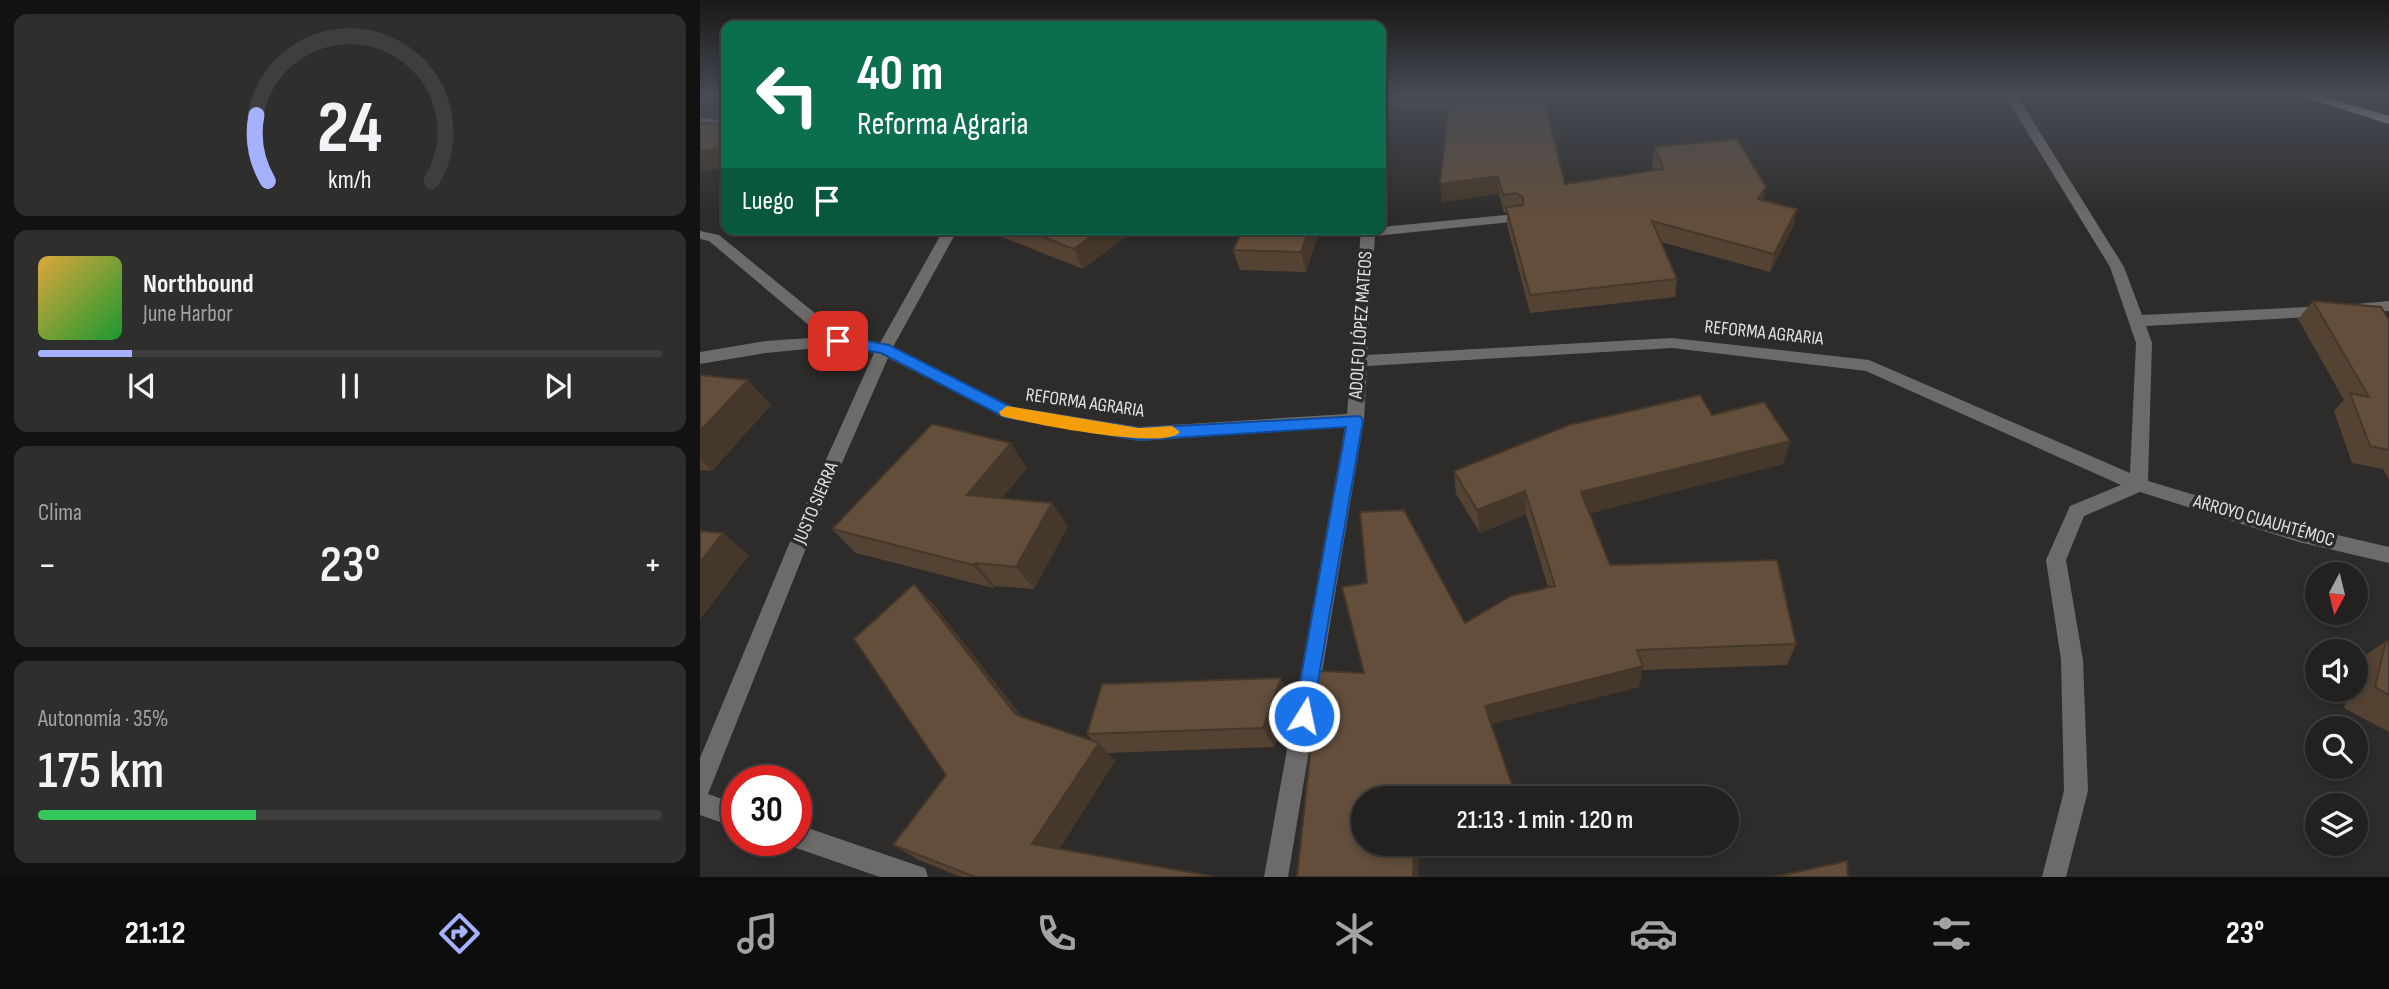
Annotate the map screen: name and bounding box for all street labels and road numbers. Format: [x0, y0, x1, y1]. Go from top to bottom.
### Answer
street label: ADOLFO LÓPEZ MATEOS [1344, 251, 1378, 400]
street label: REFORMA AGRARIA [1703, 315, 1825, 351]
street label: REFORMA AGRARIA [1024, 383, 1147, 423]
street label: JUSTO SIERRA [788, 458, 844, 548]
street label: ARROYO CUAUHTÉMOC [2190, 490, 2337, 552]

